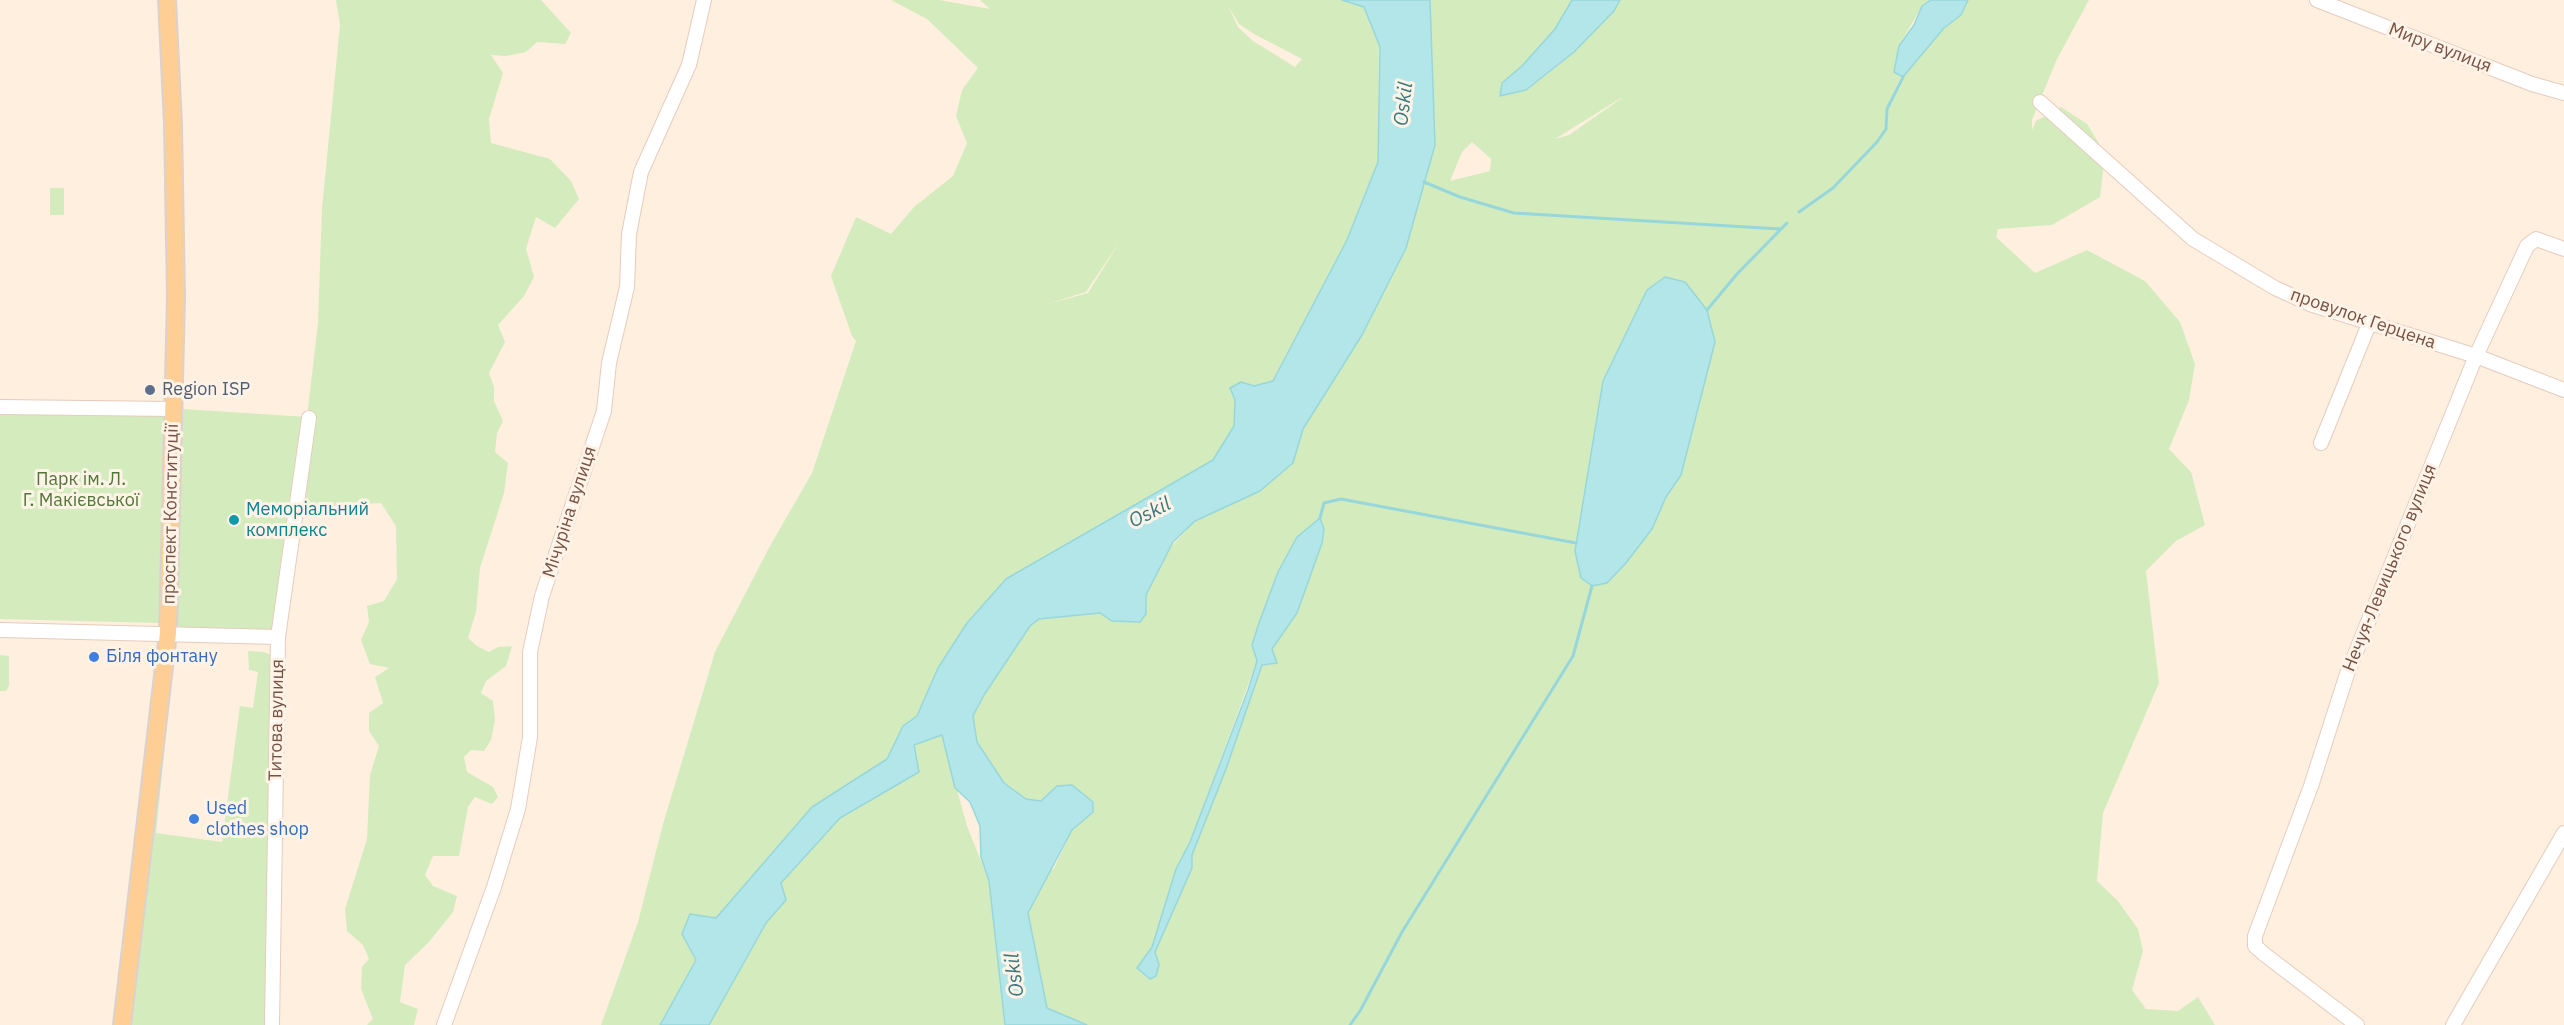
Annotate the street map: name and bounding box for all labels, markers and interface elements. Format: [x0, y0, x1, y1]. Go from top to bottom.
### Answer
street label: Миру вулиця [2385, 18, 2495, 78]
water label: Oskil [1389, 81, 1419, 127]
street label: провулок Герцена [2288, 284, 2438, 354]
place label: Region ISP [162, 379, 250, 401]
marker: Region ISP [143, 383, 157, 397]
street label: проспект Конституції [159, 423, 183, 605]
street label: Мічуріна вулиця [539, 444, 601, 580]
street label: Нечуя-Левицького вулиця [2338, 461, 2442, 675]
park label: Парк ім. Л. Г. Макієвської [23, 469, 139, 512]
water label: Oskil [1125, 492, 1175, 534]
place label: Меморіальний комплекс [246, 499, 369, 542]
marker: Меморіальний комплекс [227, 513, 241, 527]
place label: Біля фонтану [106, 646, 218, 668]
marker: Біля фонтану [87, 650, 101, 664]
street label: Титова вулиця [265, 659, 289, 781]
place label: Used clothes shop [206, 798, 309, 840]
marker: Used clothes shop [187, 812, 201, 826]
water label: Oskil [1000, 952, 1030, 998]

